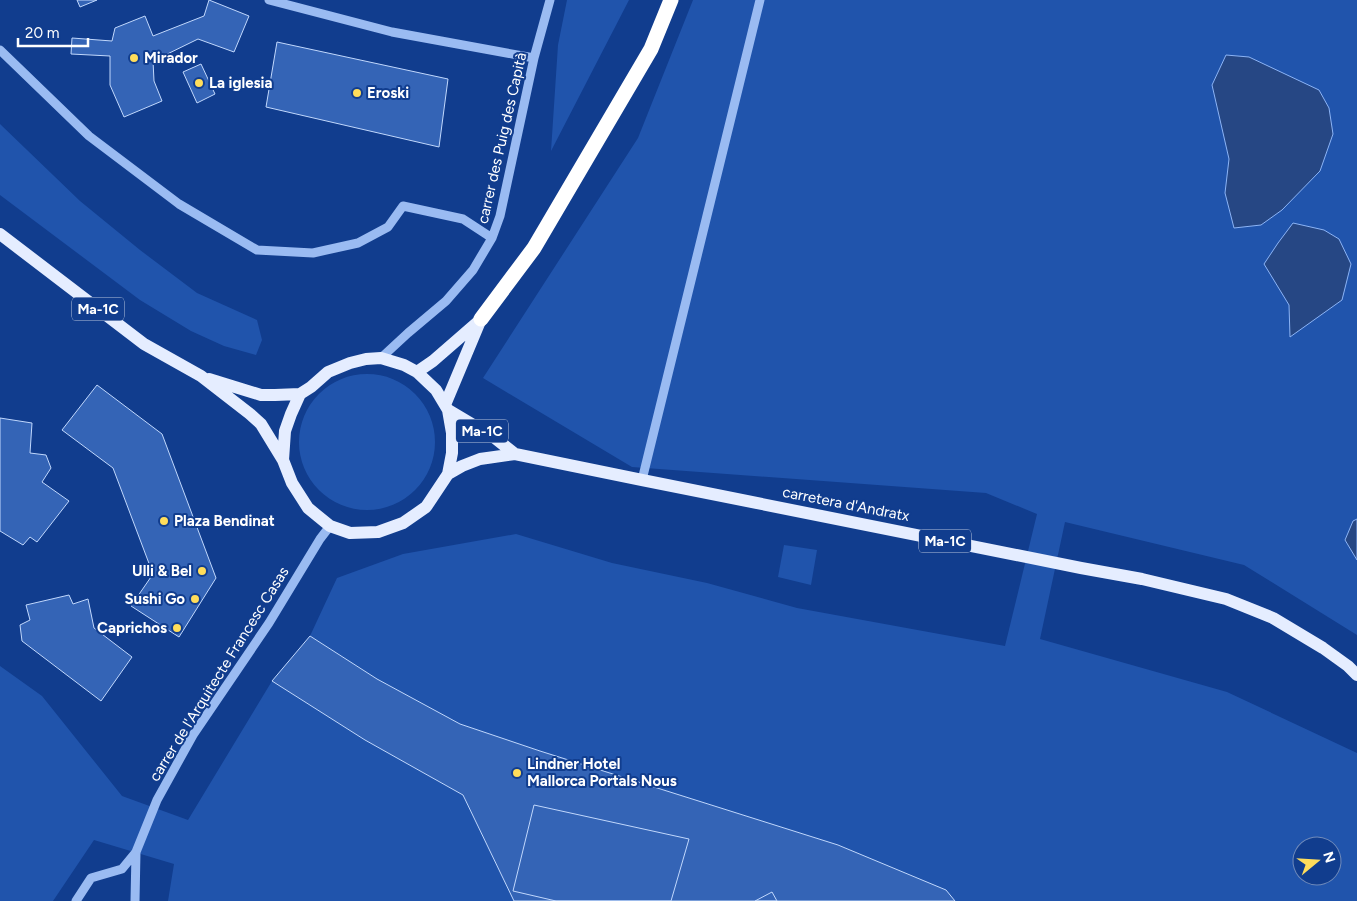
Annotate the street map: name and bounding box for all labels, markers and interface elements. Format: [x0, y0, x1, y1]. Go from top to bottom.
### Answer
scale bar [18, 15, 88, 47]
text: 20 m [25, 24, 59, 42]
place label: Mirador [144, 49, 198, 67]
street label: carrer des Puig des Capità [474, 51, 530, 225]
marker: Mirador [128, 52, 140, 64]
place label: La iglesia [209, 74, 272, 92]
marker: La iglesia [193, 77, 205, 89]
place label: Eroski [367, 84, 409, 102]
marker: Eroski [351, 87, 363, 99]
road number: Ma-1C [72, 298, 124, 320]
road number: Ma-1C [456, 420, 508, 442]
street label: carretera d'Andratx [781, 483, 911, 525]
place label: Plaza Bendinat [174, 512, 275, 530]
marker: Plaza Bendinat [158, 515, 170, 527]
road number: Ma-1C [919, 530, 971, 552]
place label: Ulli & Bel [132, 562, 192, 580]
street label: carrer de l'Arquitecte Francesc Casas [145, 563, 293, 785]
marker: Ulli & Bel [196, 565, 208, 577]
place label: Sushi Go [124, 590, 185, 608]
marker: Sushi Go [189, 593, 201, 605]
place label: Caprichos [97, 619, 167, 637]
marker: Caprichos [171, 622, 183, 634]
place label: Lindner Hotel Mallorca Portals Nous [527, 755, 677, 790]
marker: Lindner Hotel Mallorca Portals Nous [511, 767, 523, 779]
north arrow [1292, 836, 1342, 886]
text: N [1319, 849, 1339, 865]

